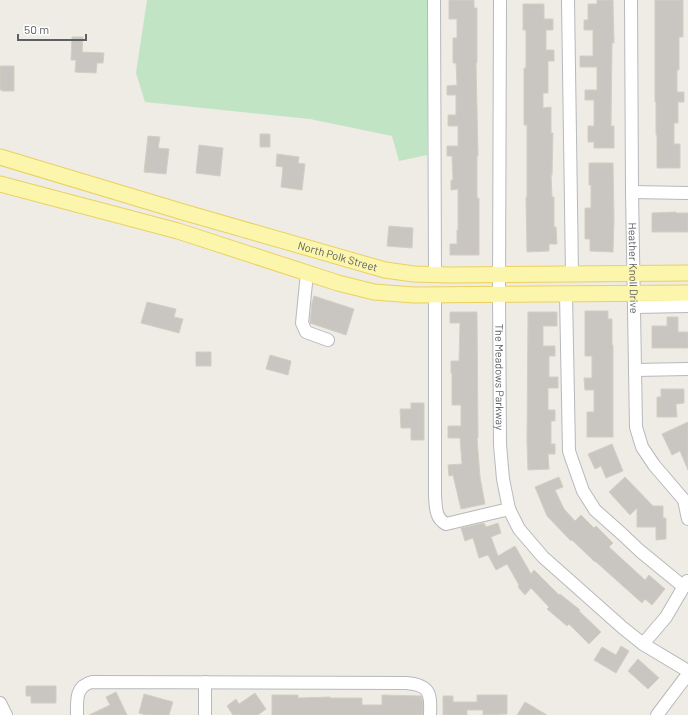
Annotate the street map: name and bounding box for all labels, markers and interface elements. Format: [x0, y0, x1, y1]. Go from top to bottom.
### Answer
scale bar [18, 16, 86, 42]
text: 50 m [24, 22, 49, 36]
street label: Heather Knoll Drive [627, 222, 641, 314]
street label: North Polk Street [296, 238, 379, 274]
street label: The Meadows Parkway [493, 324, 507, 430]

